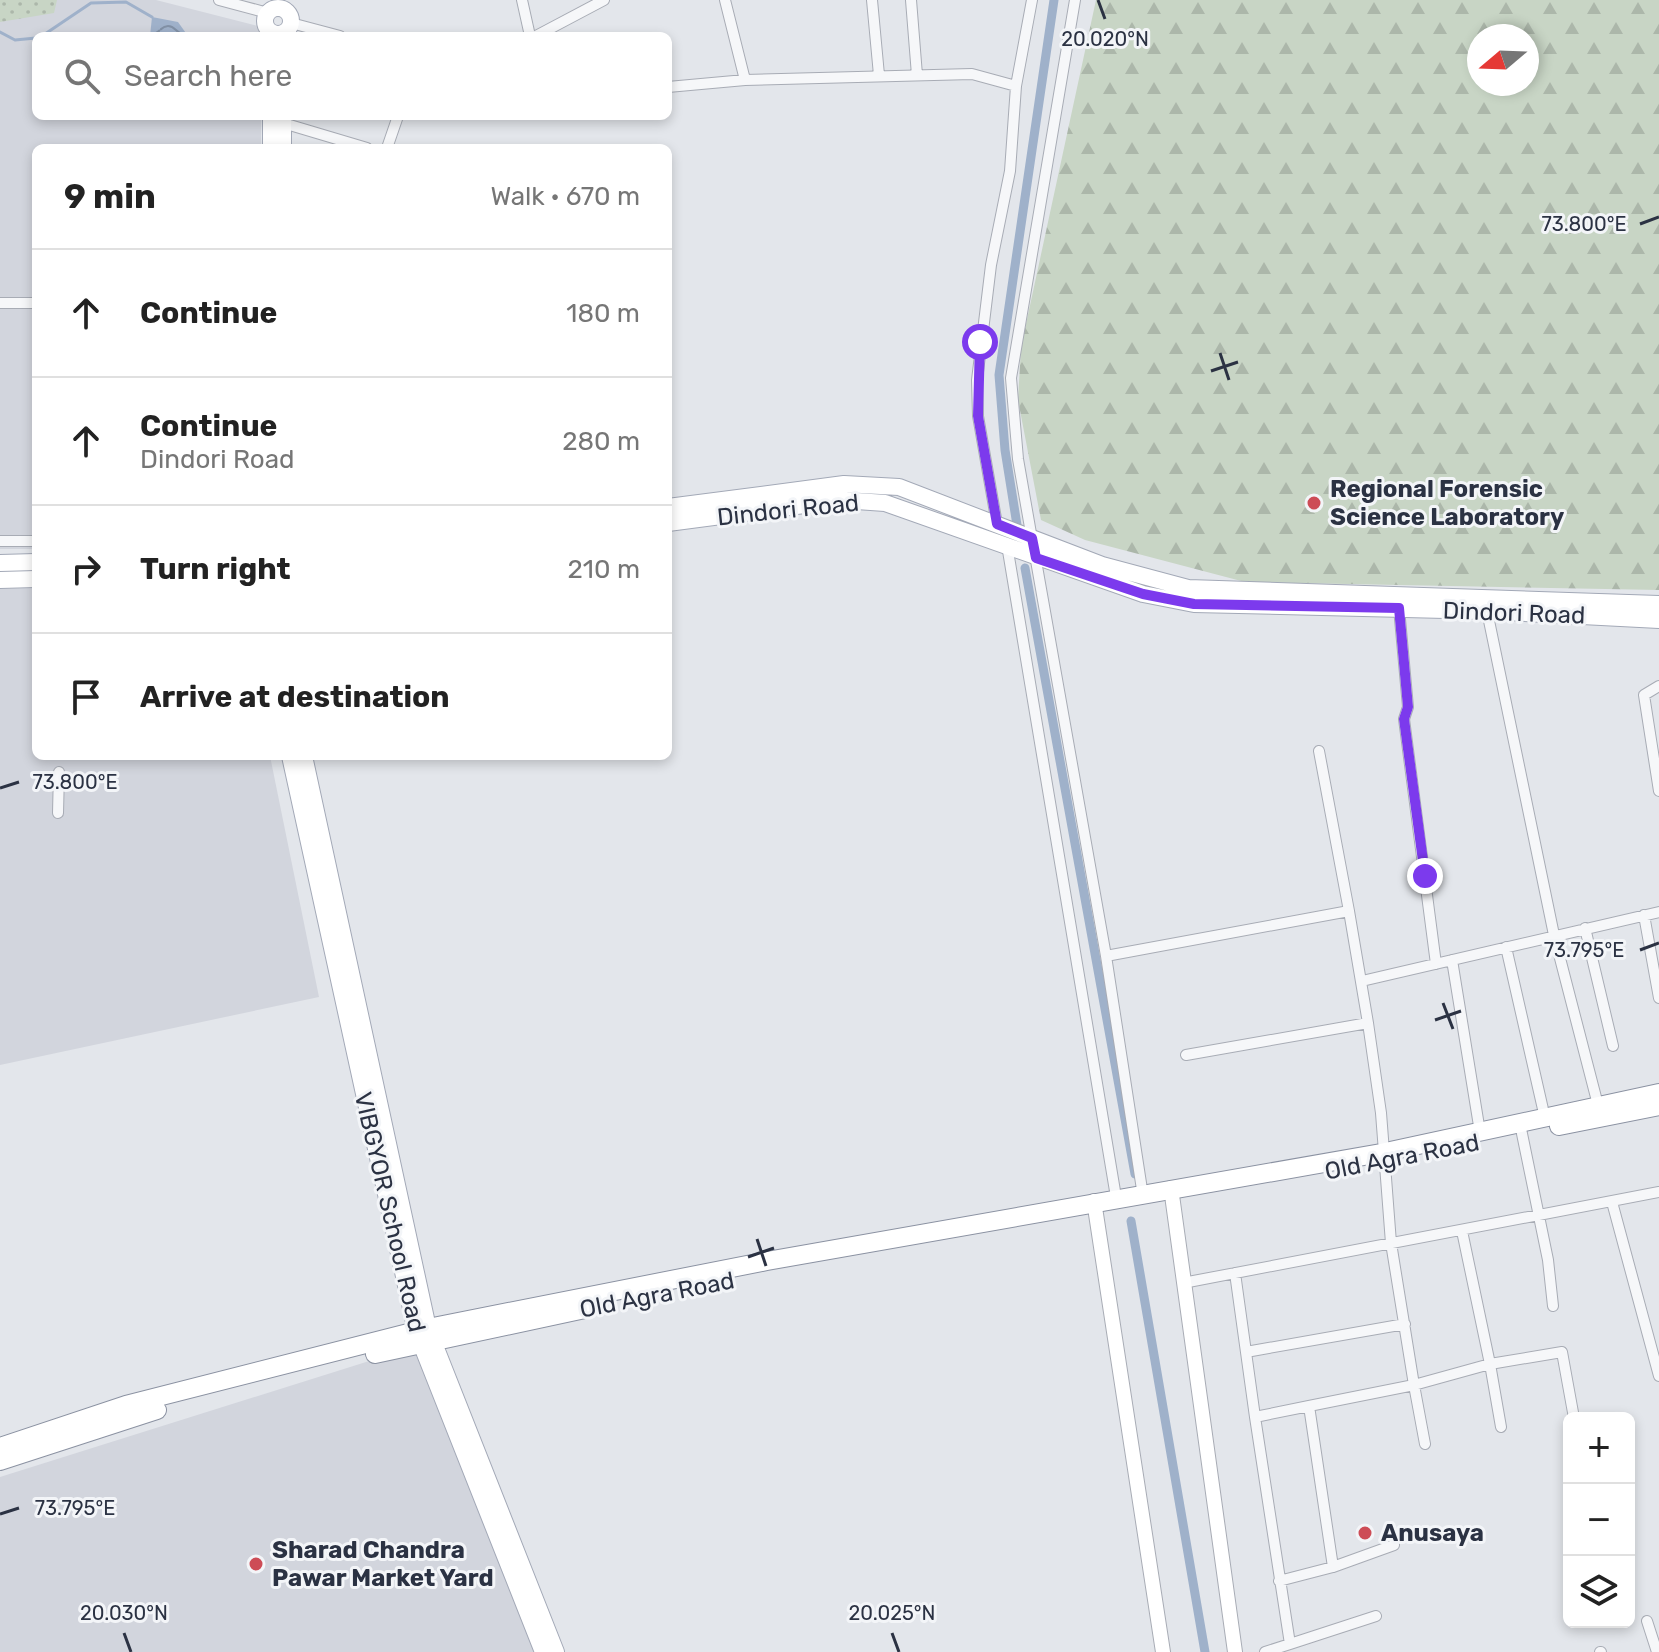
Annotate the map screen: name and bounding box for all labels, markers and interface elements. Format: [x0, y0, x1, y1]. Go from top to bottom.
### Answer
north arrow [1467, 24, 1539, 96]
text: 20.020°N [1061, 27, 1149, 51]
search box [32, 32, 672, 120]
icon: search [60, 54, 104, 98]
text: Search here [124, 58, 292, 94]
text: 9 min [64, 176, 156, 217]
text: Walk · 670 m [490, 181, 640, 212]
text: 73.800°E [1541, 212, 1627, 236]
icon: ahead [64, 291, 108, 335]
text: Continue [140, 295, 277, 331]
text: 180 m [566, 298, 640, 329]
route start [962, 324, 998, 360]
text: Continue [140, 408, 277, 444]
icon: ahead [64, 419, 108, 463]
text: 280 m [562, 426, 640, 457]
text: Dindori Road [140, 444, 295, 475]
place label: Regional Forensic Science Laboratory [1330, 475, 1564, 531]
street label: Dindori Road [716, 489, 860, 531]
marker: Regional Forensic Science Laboratory [1305, 494, 1323, 512]
icon: right [64, 547, 108, 591]
text: Turn right [140, 551, 291, 587]
text: 210 m [568, 554, 640, 585]
street label: Dindori Road [1442, 597, 1586, 629]
icon: arrive [64, 675, 108, 719]
text: Arrive at destination [140, 679, 450, 715]
text: 73.800°E [32, 770, 118, 794]
route end [1407, 858, 1443, 894]
text: 73.795°E [1544, 938, 1624, 962]
street label: VIBGYOR School Road [349, 1089, 431, 1335]
street label: Old Agra Road [1322, 1128, 1482, 1186]
street label: Old Agra Road [577, 1266, 737, 1324]
map controls [1563, 1412, 1635, 1628]
button: + [1563, 1412, 1635, 1484]
button: − [1563, 1484, 1635, 1556]
text: 73.795°E [35, 1496, 115, 1520]
place label: Anusaya [1381, 1519, 1484, 1547]
marker: Anusaya [1356, 1524, 1374, 1542]
place label: Sharad Chandra Pawar Market Yard [272, 1536, 494, 1592]
marker: Sharad Chandra Pawar Market Yard [247, 1555, 265, 1573]
button: layers [1563, 1556, 1635, 1628]
text: 20.030°N [80, 1601, 168, 1625]
text: 20.025°N [849, 1601, 935, 1625]

